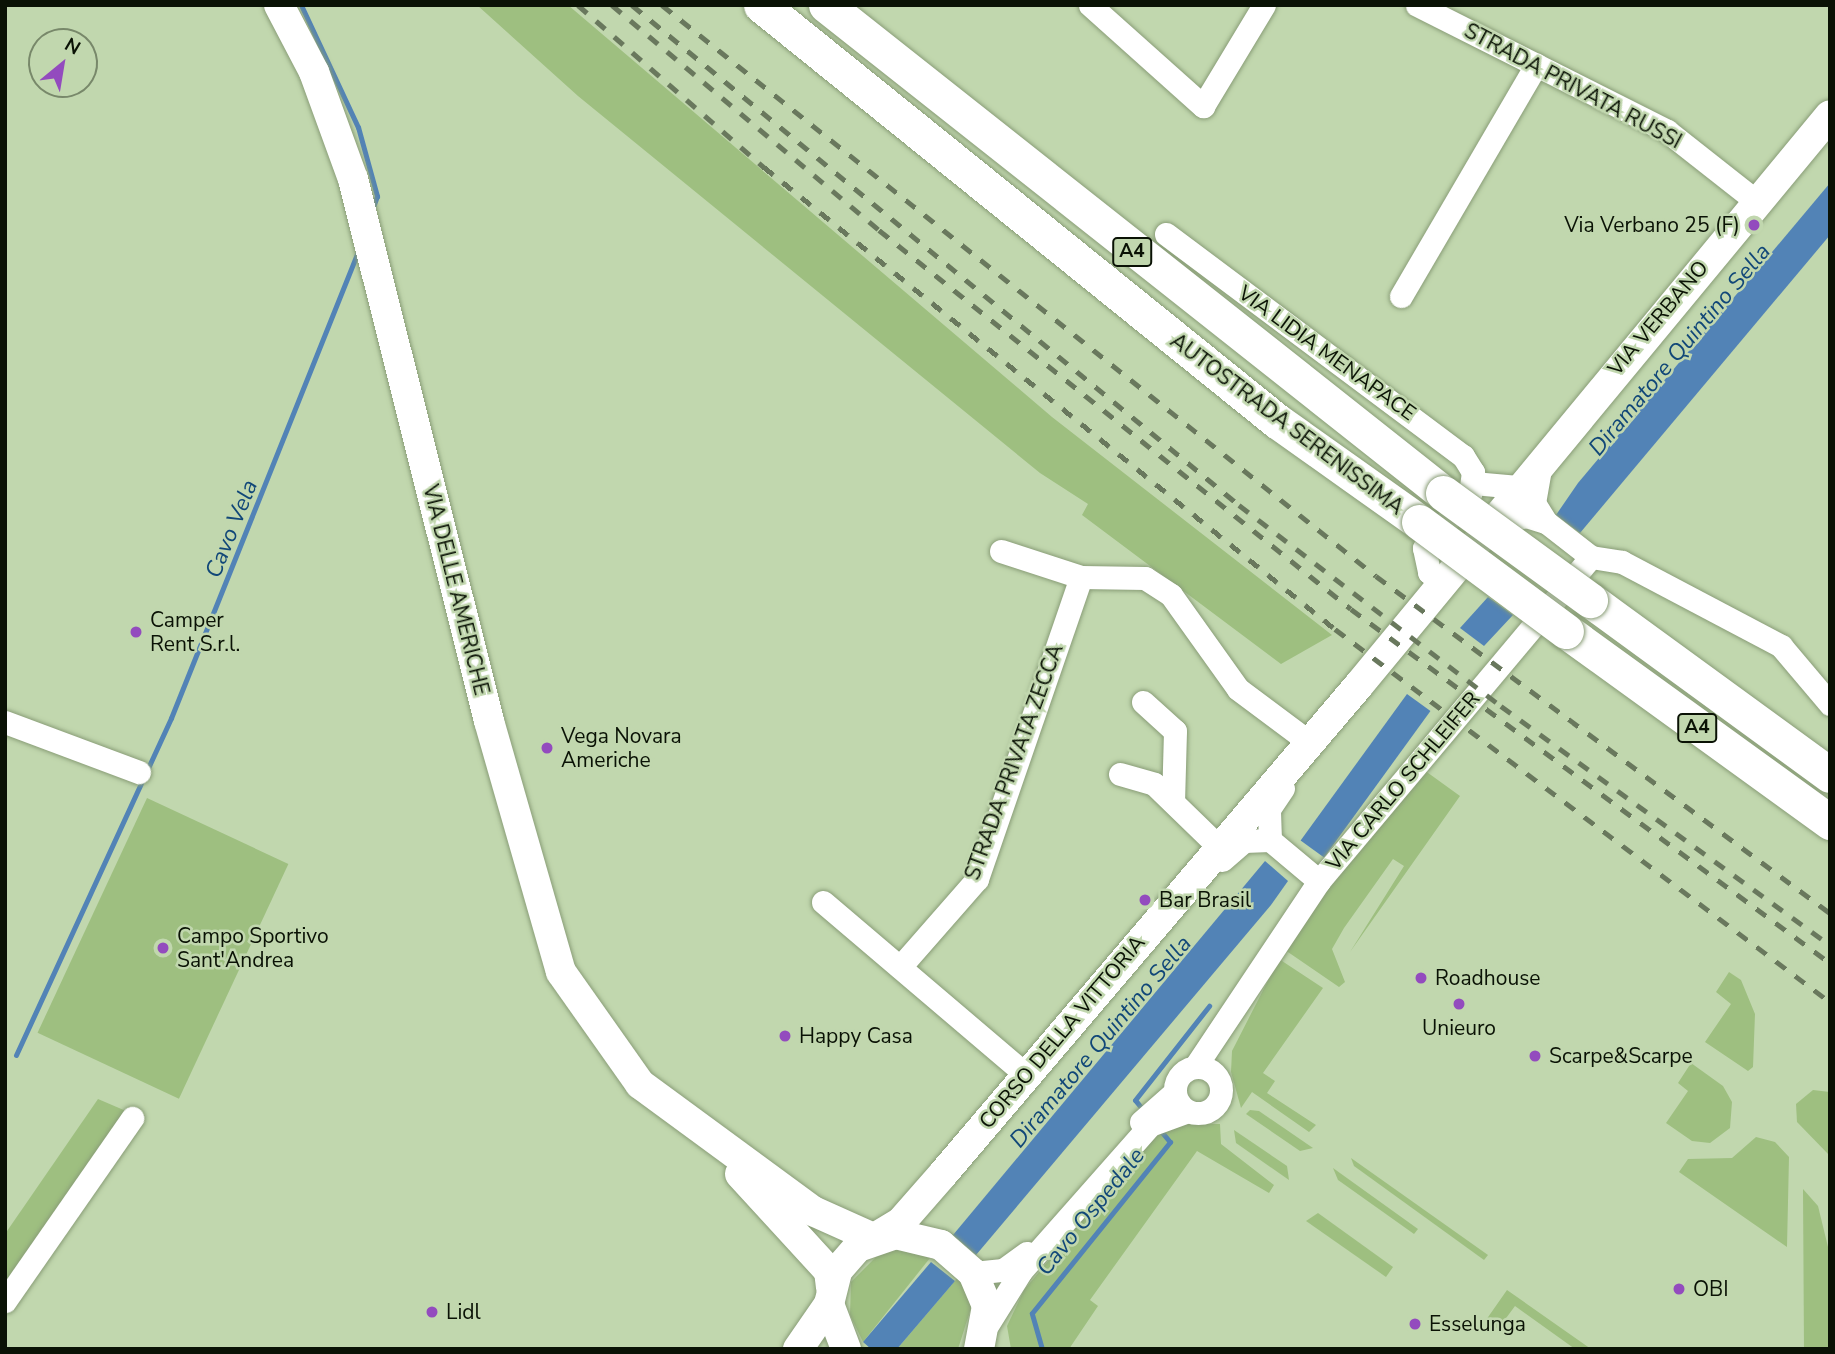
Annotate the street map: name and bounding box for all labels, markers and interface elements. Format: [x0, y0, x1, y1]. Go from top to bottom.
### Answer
street label: STRADA PRIVATA RUSSI [1460, 18, 1686, 154]
north arrow [28, 28, 98, 98]
text: N [60, 32, 85, 61]
place label: Via Verbano 25 (F) [1564, 212, 1740, 238]
marker: Via Verbano 25 (F) [1746, 217, 1762, 233]
road number: A4 [1111, 236, 1153, 268]
water label: Diramatore Quintino Sella [1583, 239, 1777, 461]
street label: VIA VERBANO [1603, 255, 1713, 381]
street label: VIA LIDIA MENAPACE [1233, 280, 1421, 426]
street label: AUTOSTRADA SERENISSIMA [1165, 328, 1409, 520]
water label: Cavo Vela [200, 476, 264, 582]
street label: VIA DELLE AMERICHE [418, 482, 494, 698]
place label: Camper Rent S.r.l. [150, 607, 240, 657]
marker: Camper Rent S.r.l. [128, 624, 144, 640]
street label: STRADA PRIVATA ZECCA [960, 641, 1068, 883]
street label: VIA CARLO SCHLEIFER [1321, 686, 1485, 876]
road number: A4 [1676, 712, 1718, 744]
place label: Vega Novara Americhe [561, 723, 682, 773]
marker: Vega Novara Americhe [539, 740, 555, 756]
place label: Bar Brasil [1159, 887, 1251, 913]
marker: Bar Brasil [1137, 892, 1153, 908]
place label: Campo Sportivo Sant'Andrea [177, 923, 329, 973]
street label: CORSO DELLA VITTORIA [974, 930, 1150, 1134]
water label: Diramatore Quintino Sella [1004, 931, 1198, 1153]
marker: Campo Sportivo Sant'Andrea [155, 940, 171, 956]
place label: Roadhouse [1435, 965, 1541, 991]
marker: Roadhouse [1413, 970, 1429, 986]
marker: Unieuro [1451, 996, 1467, 1012]
place label: Unieuro [1422, 1015, 1496, 1041]
place label: Happy Casa [799, 1023, 913, 1049]
marker: Happy Casa [777, 1028, 793, 1044]
place label: Scarpe&Scarpe [1549, 1043, 1693, 1069]
marker: Scarpe&Scarpe [1527, 1048, 1543, 1064]
water label: Cavo Ospedale [1031, 1143, 1151, 1281]
place label: OBI [1693, 1276, 1729, 1302]
marker: OBI [1671, 1281, 1687, 1297]
place label: Lidl [446, 1299, 481, 1325]
marker: Lidl [424, 1304, 440, 1320]
place label: Esselunga [1429, 1311, 1526, 1337]
marker: Esselunga [1407, 1316, 1423, 1332]

